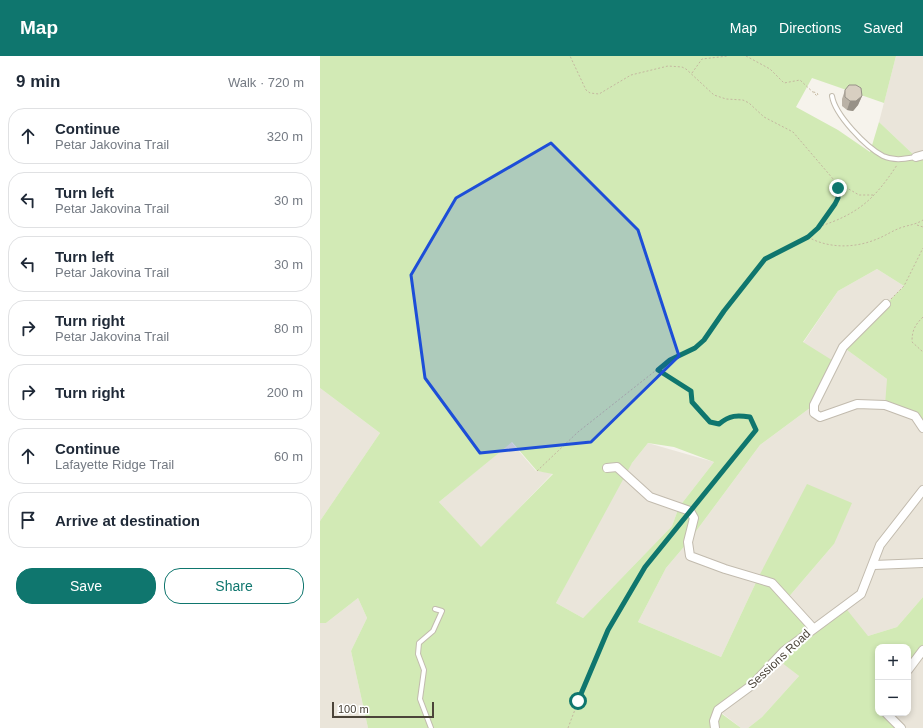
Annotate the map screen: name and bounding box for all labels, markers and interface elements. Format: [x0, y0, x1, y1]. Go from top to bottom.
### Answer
text: Map [20, 17, 58, 38]
text: Map [730, 20, 757, 36]
text: Directions [779, 20, 841, 36]
text: Saved [863, 20, 903, 36]
text: 9 min [16, 72, 60, 91]
text: Walk · 720 m [228, 75, 304, 90]
text: Continue [55, 120, 120, 137]
icon: ahead [17, 125, 39, 147]
text: 320 m [267, 129, 303, 144]
text: Petar Jakovina Trail [55, 137, 169, 152]
route end [829, 179, 847, 197]
text: Turn left [55, 184, 114, 201]
icon: left [17, 189, 39, 211]
text: 30 m [274, 193, 303, 208]
text: Petar Jakovina Trail [55, 201, 169, 216]
text: Turn left [55, 248, 114, 265]
icon: left [17, 253, 39, 275]
text: 30 m [274, 257, 303, 272]
text: Petar Jakovina Trail [55, 265, 169, 280]
text: Turn right [55, 312, 125, 329]
icon: right [17, 317, 39, 339]
text: 80 m [274, 321, 303, 336]
text: Petar Jakovina Trail [55, 329, 169, 344]
icon: right [17, 381, 39, 403]
text: Turn right [55, 384, 125, 401]
text: 200 m [267, 385, 303, 400]
text: Continue [55, 440, 120, 457]
icon: ahead [17, 445, 39, 467]
text: 60 m [274, 449, 303, 464]
text: Lafayette Ridge Trail [55, 457, 174, 472]
icon: arrive [17, 509, 39, 531]
text: Arrive at destination [55, 512, 200, 529]
button: Save [16, 568, 156, 604]
button: Share [164, 568, 304, 604]
street label: Sessions Road [745, 626, 813, 692]
map controls [875, 644, 911, 716]
button: + [875, 644, 911, 680]
button: − [875, 680, 911, 716]
route start [569, 692, 587, 710]
scale bar [332, 700, 434, 719]
text: 100 m [338, 703, 369, 715]

